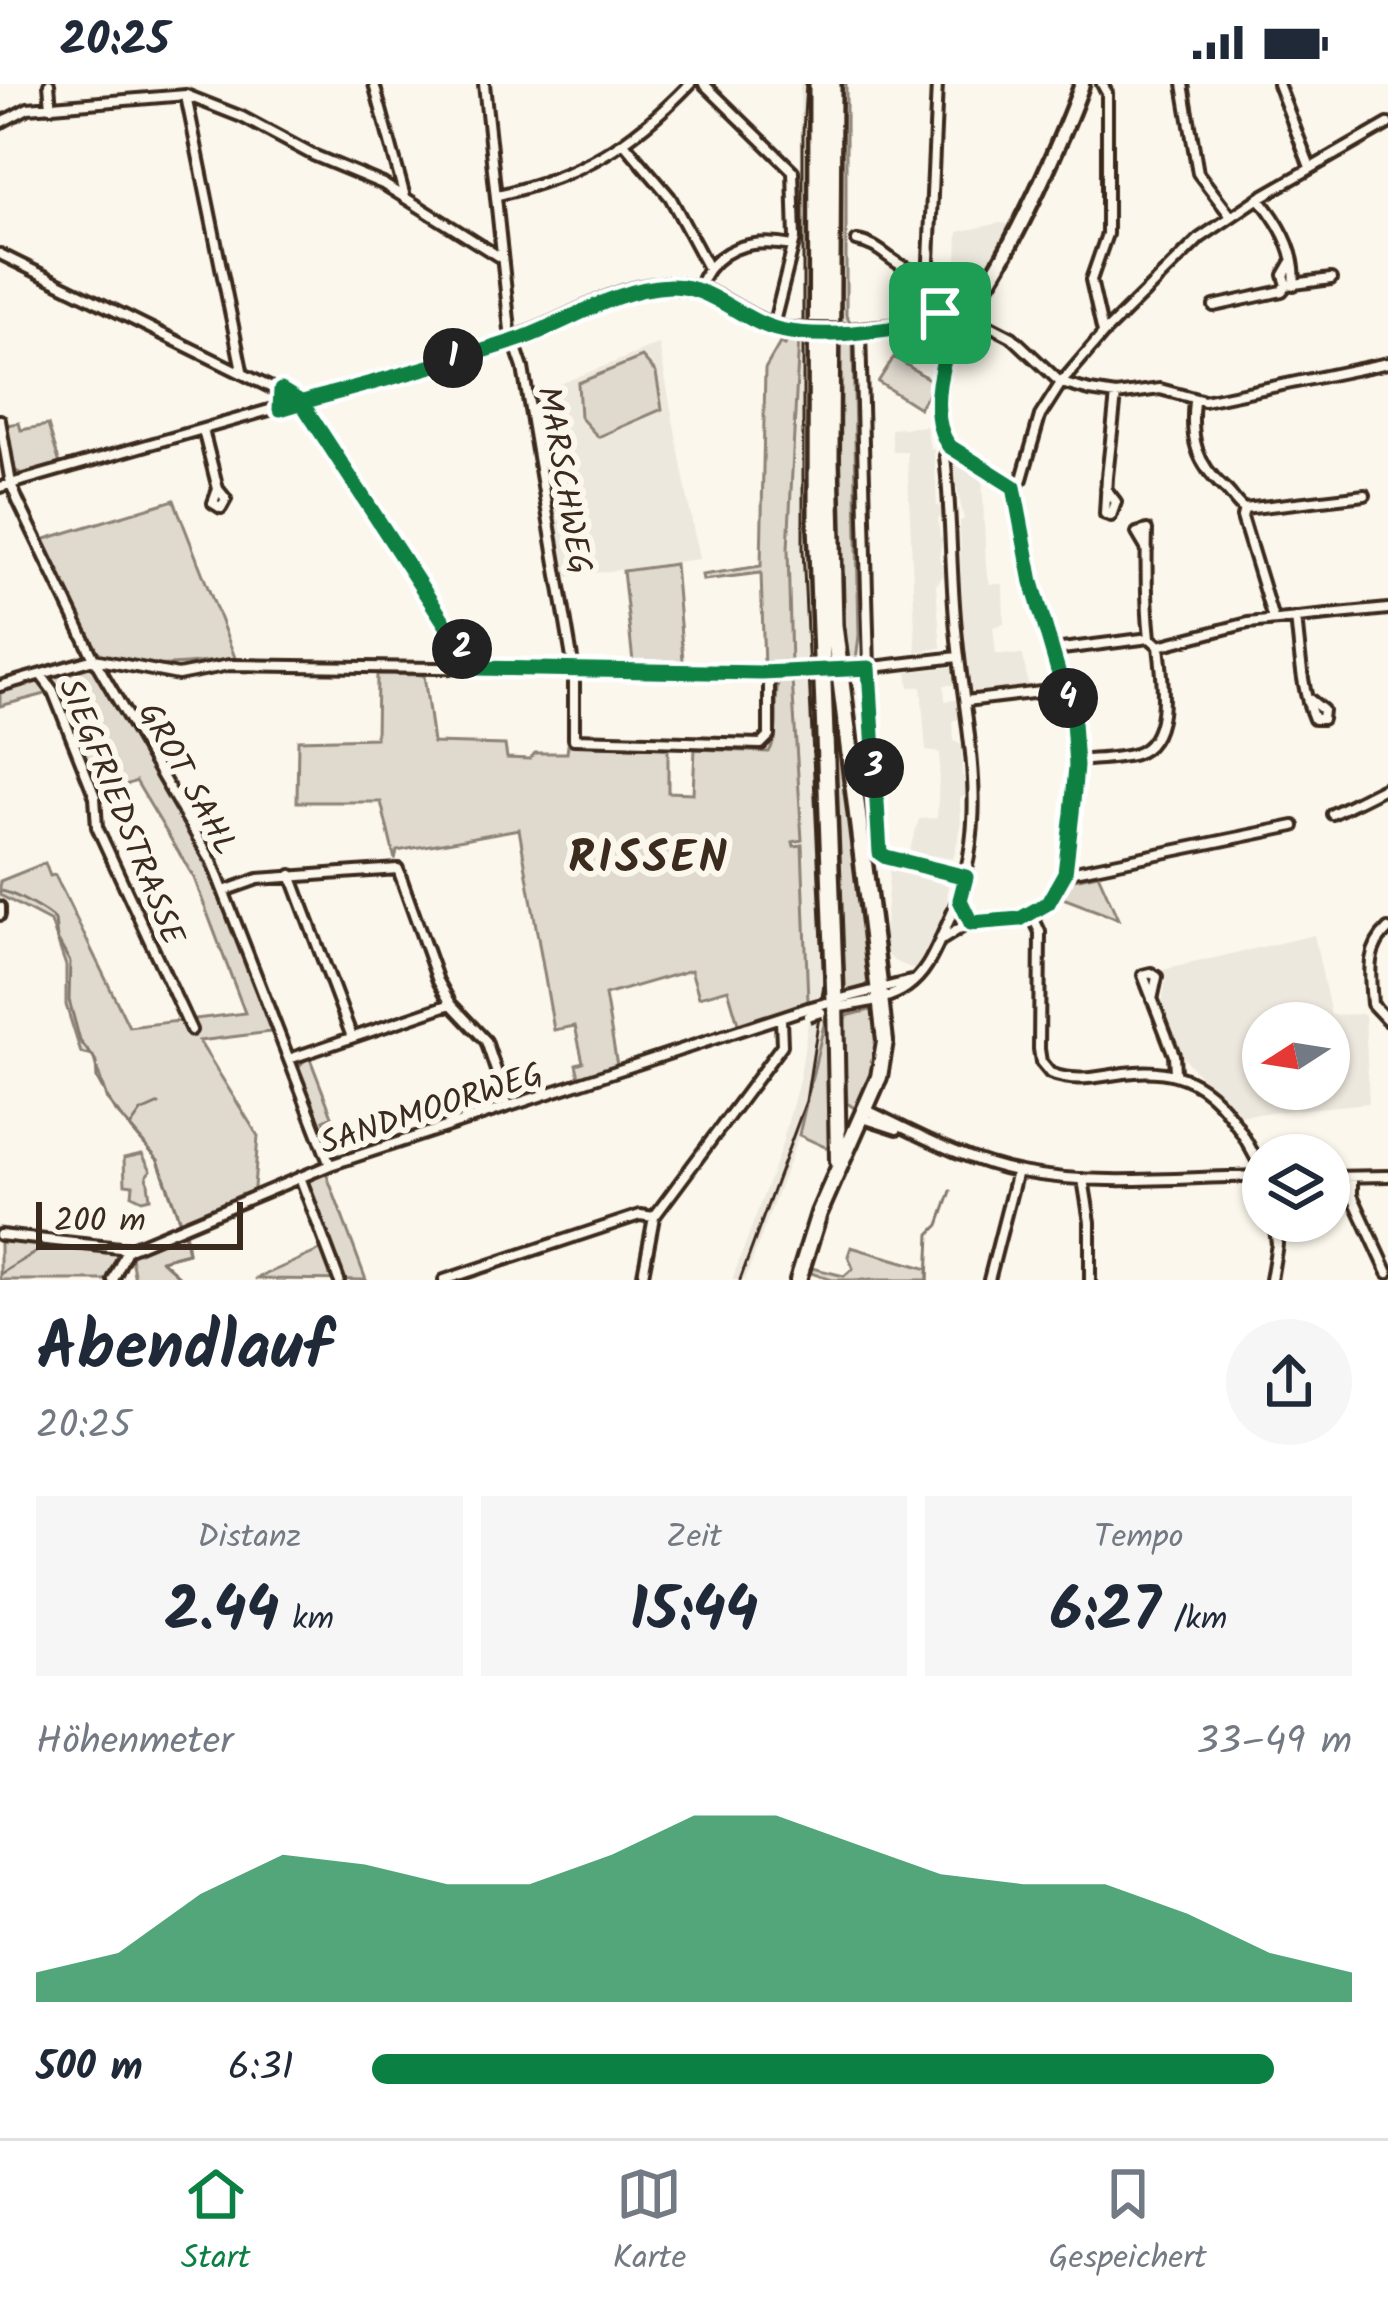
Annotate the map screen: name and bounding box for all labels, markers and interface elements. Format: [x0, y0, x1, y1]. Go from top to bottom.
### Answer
text: 20:25 [60, 6, 169, 78]
pin [889, 262, 991, 364]
icon: arrive [907, 280, 973, 346]
pin: 1 [423, 328, 483, 388]
text: 1 [448, 331, 458, 384]
street label: MARSCHWEG [520, 382, 605, 579]
pin: 2 [432, 619, 492, 679]
text: 2 [452, 622, 472, 675]
pin: 4 [1038, 668, 1098, 728]
street label: SIEGFRIEDSTRASSE [42, 671, 198, 954]
text: 4 [1059, 671, 1077, 724]
street label: GROT SAHL [122, 693, 250, 866]
pin: 3 [844, 738, 904, 798]
text: 3 [865, 741, 883, 794]
district label: RISSEN [568, 824, 730, 896]
north arrow [1242, 1002, 1350, 1110]
map controls [1242, 1002, 1350, 1242]
street label: SANDMOORWEG [313, 1049, 551, 1171]
button: layers [1242, 1134, 1350, 1242]
scale bar [36, 1196, 243, 1249]
text: 200 m [54, 1196, 146, 1249]
text: Abendlauf [36, 1298, 331, 1403]
button: share [1226, 1319, 1352, 1445]
text: 20:25 [36, 1396, 131, 1458]
text: Distanz [198, 1512, 301, 1565]
text: Zeit [666, 1512, 722, 1565]
text: Tempo [1094, 1512, 1183, 1565]
text: 2.44 [165, 1565, 279, 1661]
text: 15:44 [630, 1565, 758, 1661]
text: 6:27 [1050, 1565, 1161, 1661]
text: km [279, 1594, 334, 1647]
text: /km [1161, 1594, 1227, 1647]
text: Höhenmeter [36, 1712, 233, 1774]
text: 33–49 m [1196, 1712, 1352, 1774]
text: 500 m [36, 2038, 143, 2100]
text: 6:31 [228, 2038, 294, 2100]
tab: Start [181, 2161, 251, 2286]
tab: Karte [613, 2161, 686, 2286]
tab: Gespeichert [1048, 2161, 1207, 2286]

